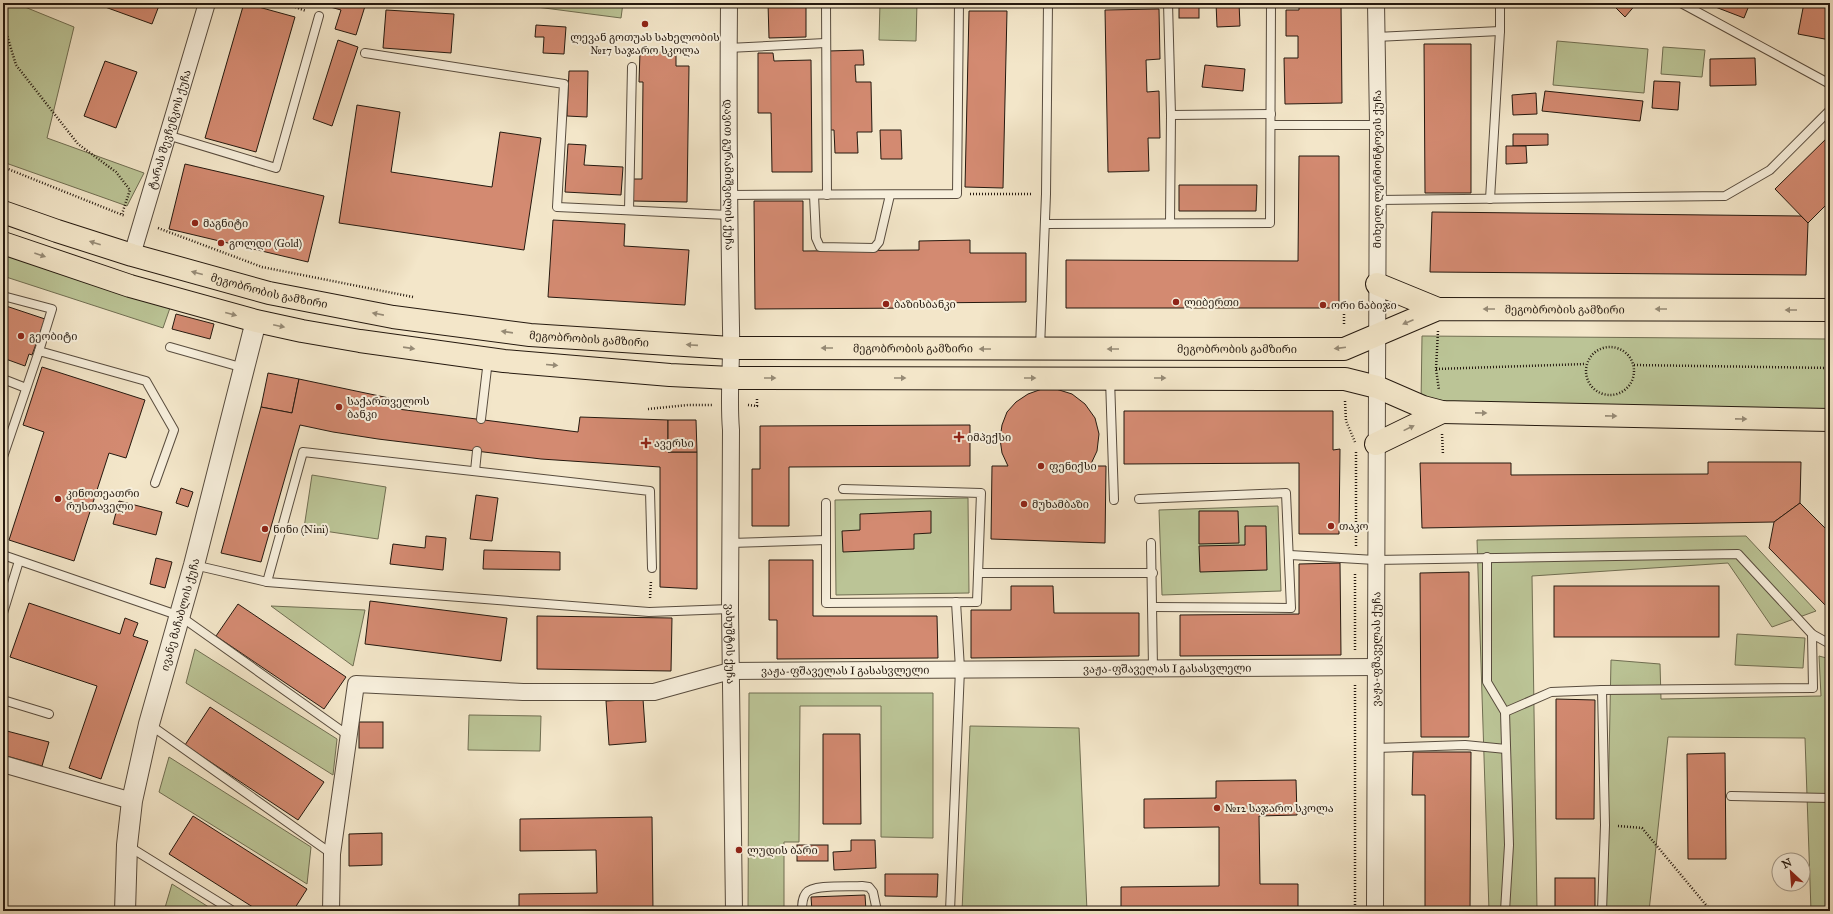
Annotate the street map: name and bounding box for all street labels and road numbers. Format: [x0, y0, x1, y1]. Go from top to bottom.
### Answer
street label: ტარას შევჩენკოს ქუჩა [145, 68, 193, 191]
street label: მიხეილ ლერმონტოვის ქუჩა [1371, 90, 1384, 248]
street label: დავით გურამიშვილის ქუჩა [722, 99, 736, 251]
street label: მეგობრობის გამზირი [209, 271, 329, 311]
street label: მეგობრობის გამზირი [1505, 303, 1625, 316]
street label: მეგობრობის გამზირი [529, 328, 650, 349]
street label: მეგობრობის გამზირი [853, 342, 973, 355]
street label: მეგობრობის გამზირი [1177, 342, 1297, 355]
street label: ივანე მაჩაბლის ქუჩა [158, 557, 202, 672]
street label: ვაჟა-ფშაველას ქუჩა [1369, 592, 1383, 706]
street label: ვახუშტის ქუჩა [723, 604, 737, 684]
street label: ვაჟა-ფშაველას I გასასვლელი [1083, 661, 1252, 675]
street label: ვაჟა-ფშაველას I გასასვლელი [761, 663, 930, 677]

